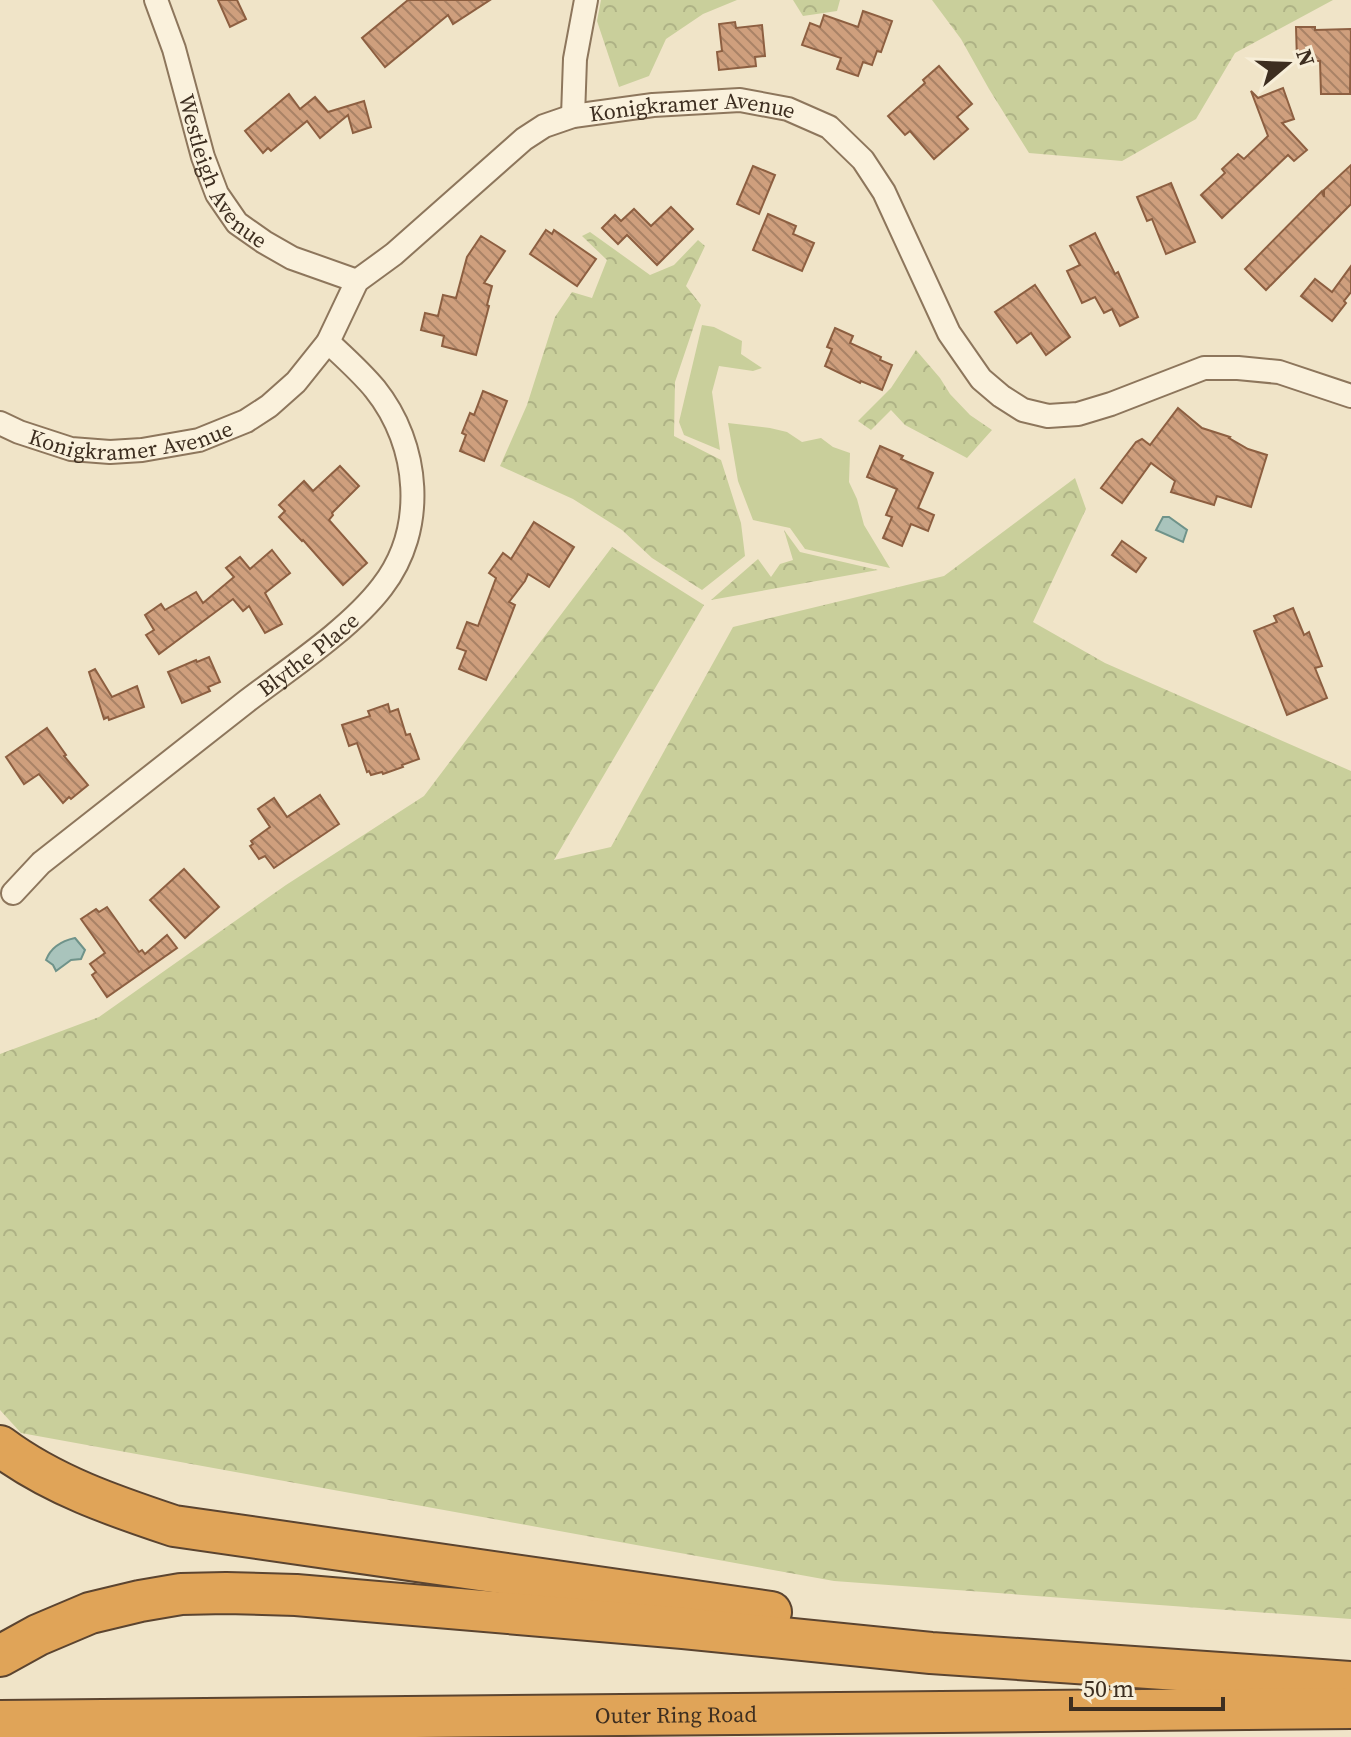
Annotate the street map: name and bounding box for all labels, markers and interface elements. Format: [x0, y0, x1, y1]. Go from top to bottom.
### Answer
north arrow [1247, 24, 1327, 104]
text: N [1289, 45, 1323, 70]
street label: Konigkramer Avenue [587, 85, 801, 129]
street label: Westleigh Avenue [172, 90, 273, 255]
street label: Konigkramer Avenue [25, 413, 237, 467]
street label: Blythe Place [251, 605, 365, 703]
scale bar [1071, 1661, 1223, 1711]
text: 50 m [1083, 1672, 1134, 1705]
street label: Outer Ring Road [595, 1699, 758, 1730]

